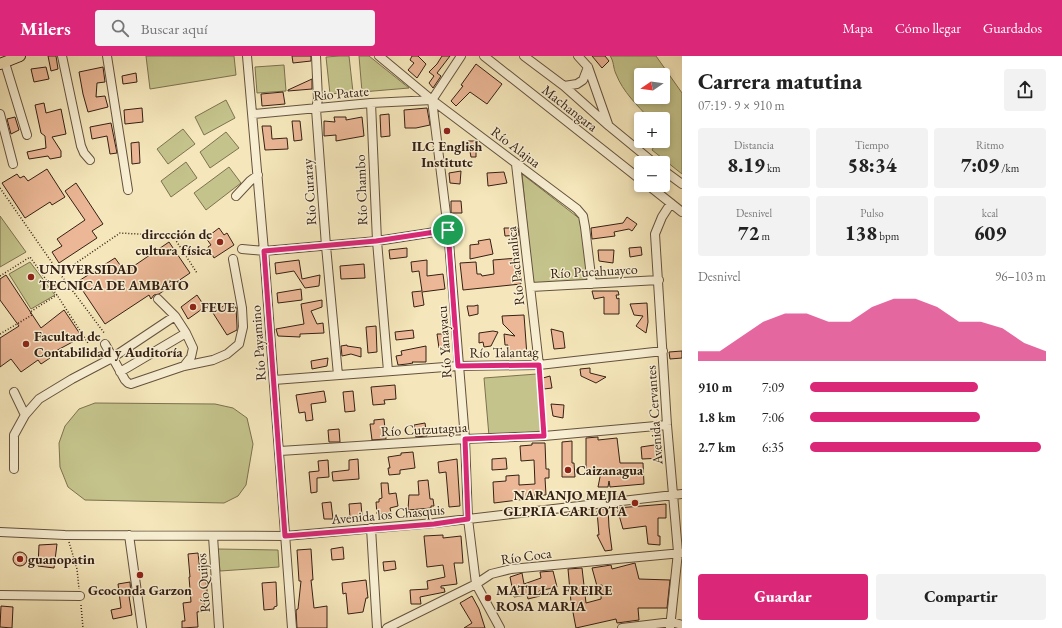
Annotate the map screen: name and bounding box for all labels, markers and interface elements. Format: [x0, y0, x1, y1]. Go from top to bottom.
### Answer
search box [95, 10, 375, 46]
text: Milers [20, 16, 71, 41]
icon: search [109, 17, 131, 39]
text: Buscar aquí [141, 19, 208, 38]
text: Mapa [842, 19, 873, 37]
text: Cómo llegar [895, 19, 961, 37]
text: Guardados [983, 19, 1042, 37]
text: Carrera matutina [698, 67, 862, 96]
north arrow [634, 68, 670, 104]
map controls [634, 68, 670, 192]
button: share [1004, 69, 1046, 111]
street label: Machangara [539, 81, 602, 136]
street label: Rio Patate [313, 82, 370, 104]
text: 07:19 · 9 × 910 m [698, 97, 785, 114]
button: + [634, 112, 670, 148]
street label: Río Alajua [488, 122, 545, 172]
marker: ILC English Institute [442, 126, 452, 136]
place label: ILC English Institute [412, 137, 482, 171]
text: Distancia [734, 138, 774, 152]
text: Tiempo [855, 138, 889, 152]
text: Ritmo [976, 138, 1004, 152]
text: 8.19 [727, 152, 765, 178]
text: 58:34 [848, 152, 896, 178]
text: 7:09 [961, 152, 999, 178]
street label: Río Chambo [351, 154, 371, 226]
button: − [634, 156, 670, 192]
street label: Río Curaray [298, 157, 320, 226]
text: km [765, 161, 781, 175]
text: /km [999, 161, 1019, 175]
text: Desnivel [736, 206, 772, 220]
text: Pulso [860, 206, 884, 220]
text: kcal [982, 206, 998, 220]
pin [431, 213, 465, 247]
icon: arrive [437, 219, 459, 241]
text: 72 [738, 220, 759, 246]
text: 138 [845, 220, 877, 246]
text: 609 [974, 220, 1006, 246]
place label: dirección de cultura física [136, 225, 213, 259]
street label: Río Pachanlica [502, 225, 528, 306]
text: m [759, 229, 770, 243]
text: bpm [877, 229, 899, 243]
marker: dirección de cultura física [215, 237, 225, 247]
place label: UNIVERSIDAD TECNICA DE AMBATO [39, 260, 189, 294]
street label: Río Pucahuayco [550, 260, 638, 282]
text: Desnivel [698, 268, 741, 285]
text: 96–103 m [995, 268, 1046, 285]
marker: UNIVERSIDAD TECNICA DE AMBATO [26, 272, 36, 282]
place label: FEUE [201, 298, 235, 316]
marker: FEUE [188, 302, 198, 312]
street label: Río Yanayacu [432, 304, 456, 379]
street label: Río Payamino [246, 305, 270, 381]
place label: Facultad de Contabilidad y Auditoría [34, 327, 184, 361]
marker: Facultad de Contabilidad y Auditoría [21, 339, 31, 349]
street label: Río Talantag [469, 342, 540, 362]
street label: Avenida Cervantes [642, 364, 667, 466]
text: 910 m [698, 379, 732, 396]
text: 7:09 [762, 379, 784, 396]
text: 1.8 km [698, 409, 736, 426]
text: 7:06 [762, 409, 784, 426]
street label: Río Cutzutagua [380, 418, 468, 440]
text: 2.7 km [698, 439, 736, 456]
text: 6:35 [762, 439, 784, 456]
place label: Caizanagua [576, 461, 644, 479]
marker: Caizanagua [563, 465, 573, 475]
place label: NARANJO MEJIA GLPRIA CARLOTA [504, 486, 628, 520]
marker: NARANJO MEJIA GLPRIA CARLOTA [630, 498, 640, 508]
street label: Avenida los Chasquis [330, 500, 446, 528]
street label: Río Coca [499, 543, 553, 568]
place label: guanopatin [28, 550, 95, 568]
street label: Río Quijos [192, 552, 214, 613]
marker: guanopatin [15, 554, 25, 564]
marker: Geoconda Garzon [135, 570, 145, 580]
button: Guardar [698, 574, 868, 620]
button: Compartir [876, 574, 1046, 620]
place label: Geoconda Garzon [88, 581, 192, 599]
place label: MATILLA FREIRE ROSA MARIA [496, 581, 612, 615]
marker: MATILLA FREIRE ROSA MARIA [483, 593, 493, 603]

